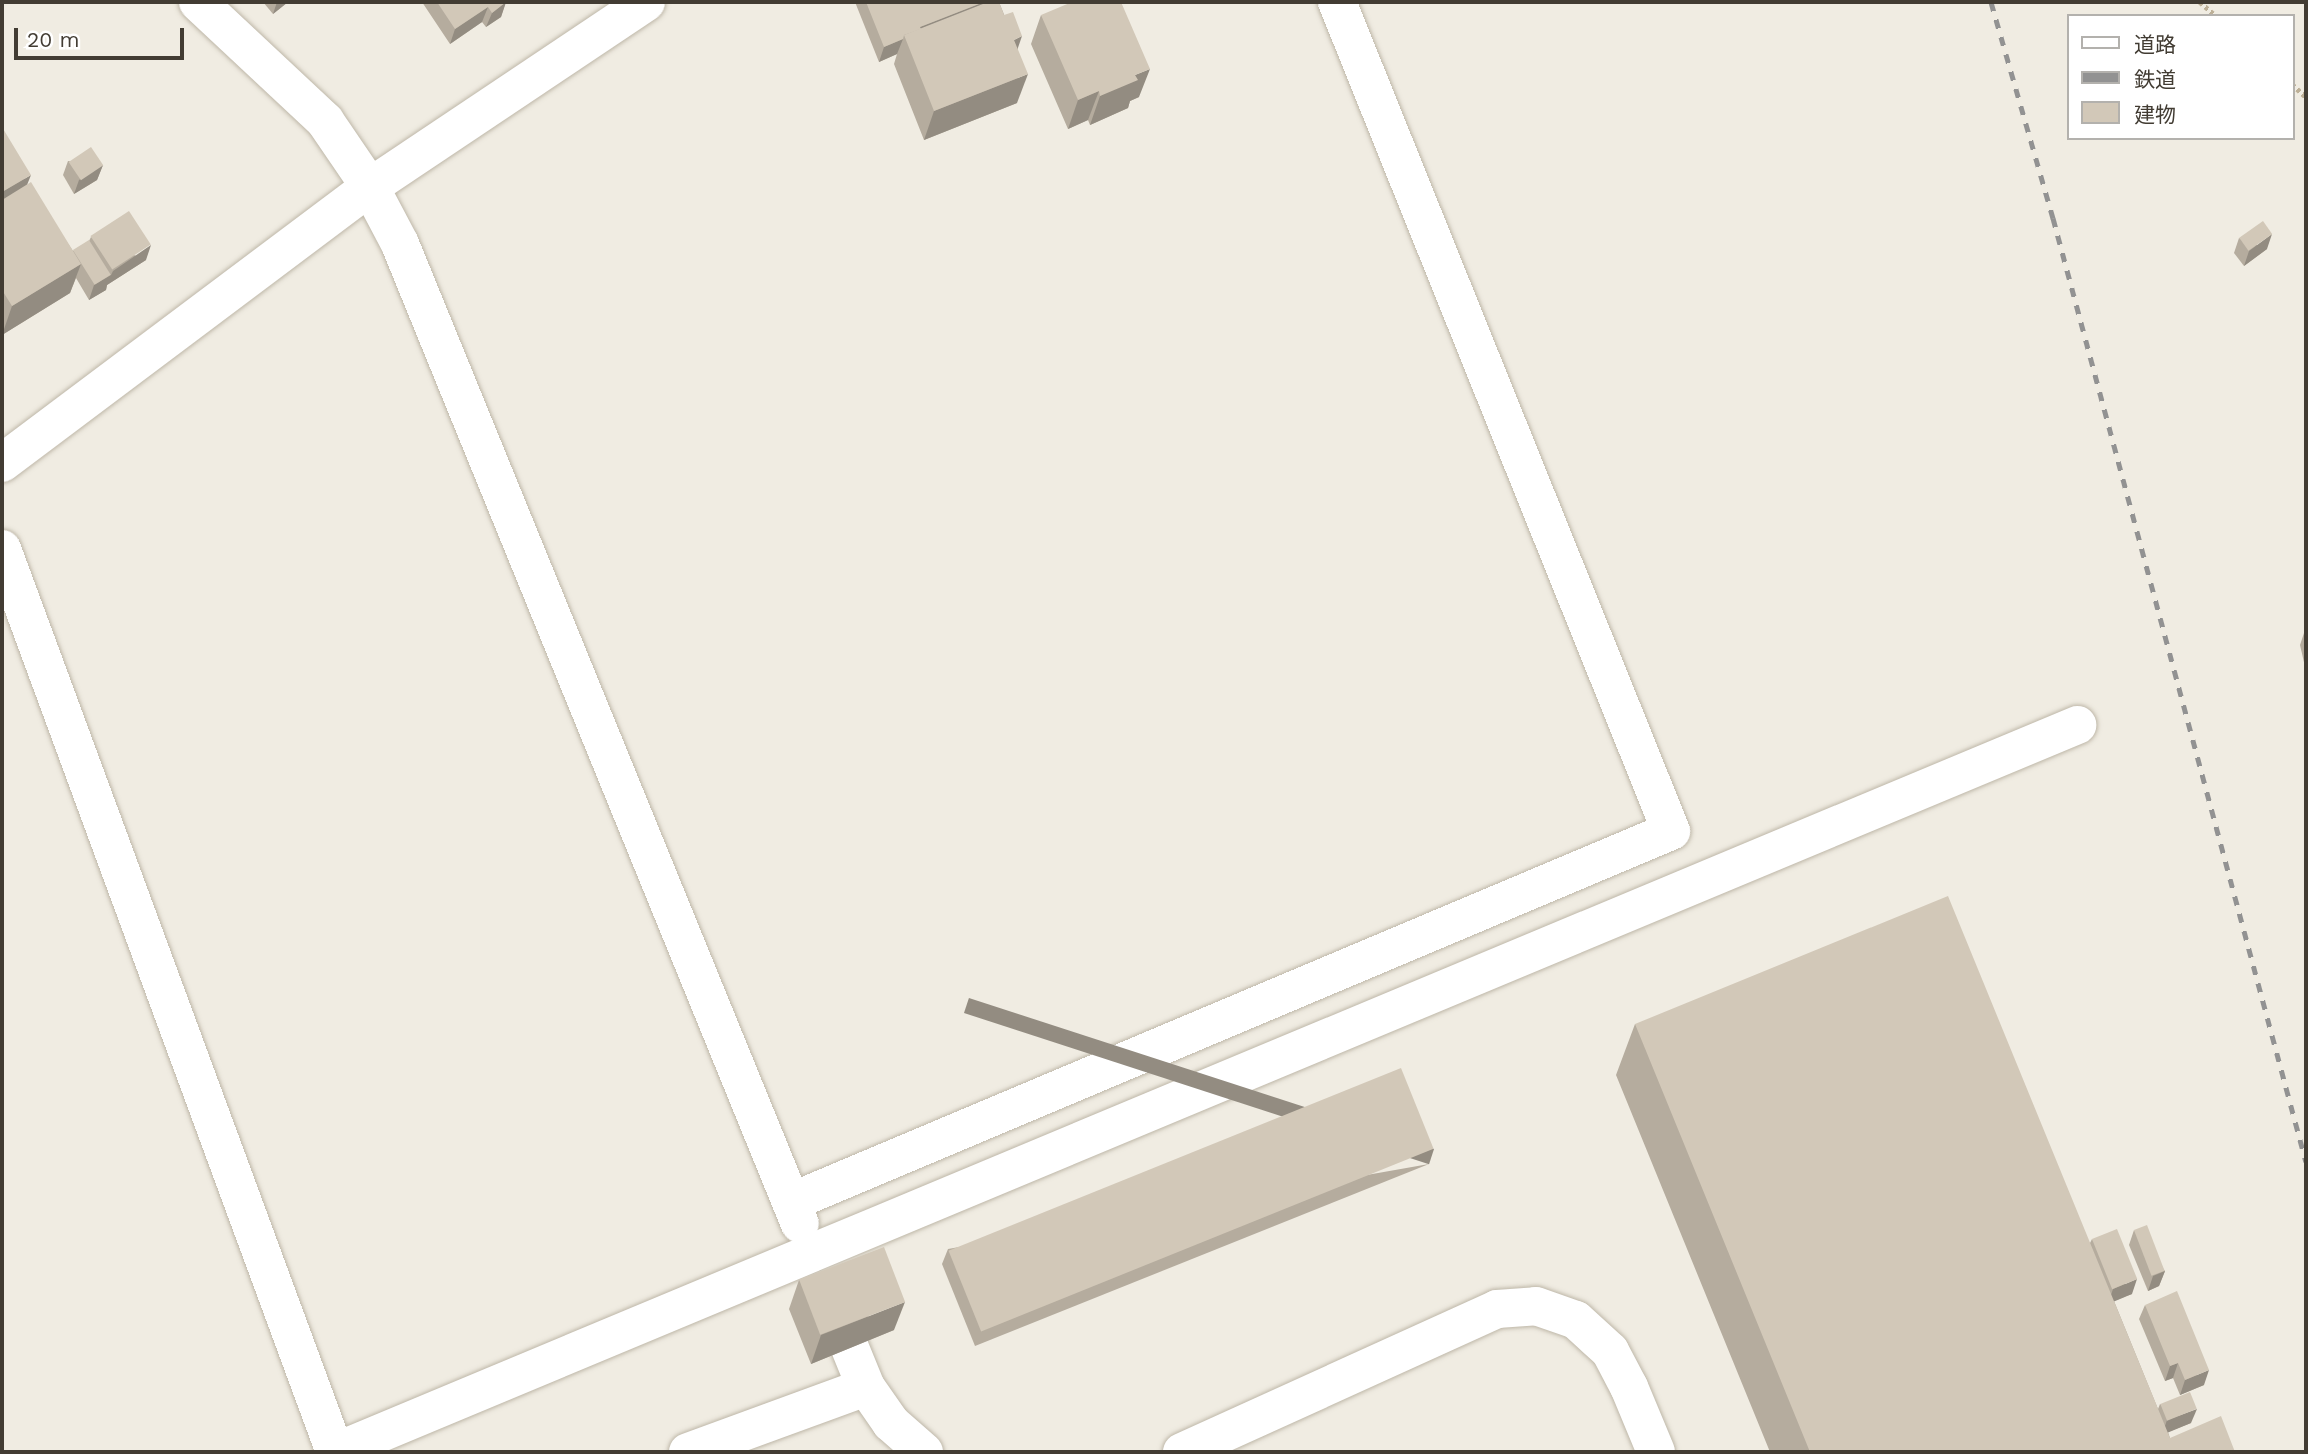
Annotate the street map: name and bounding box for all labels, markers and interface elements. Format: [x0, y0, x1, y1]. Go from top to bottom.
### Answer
scale bar [18, 14, 187, 58]
legend [2066, 14, 2294, 140]
text: 20 m [27, 27, 79, 52]
text: 道路 [2134, 32, 2176, 57]
text: 鉄道 [2134, 67, 2176, 92]
text: 建物 [2134, 102, 2176, 127]

